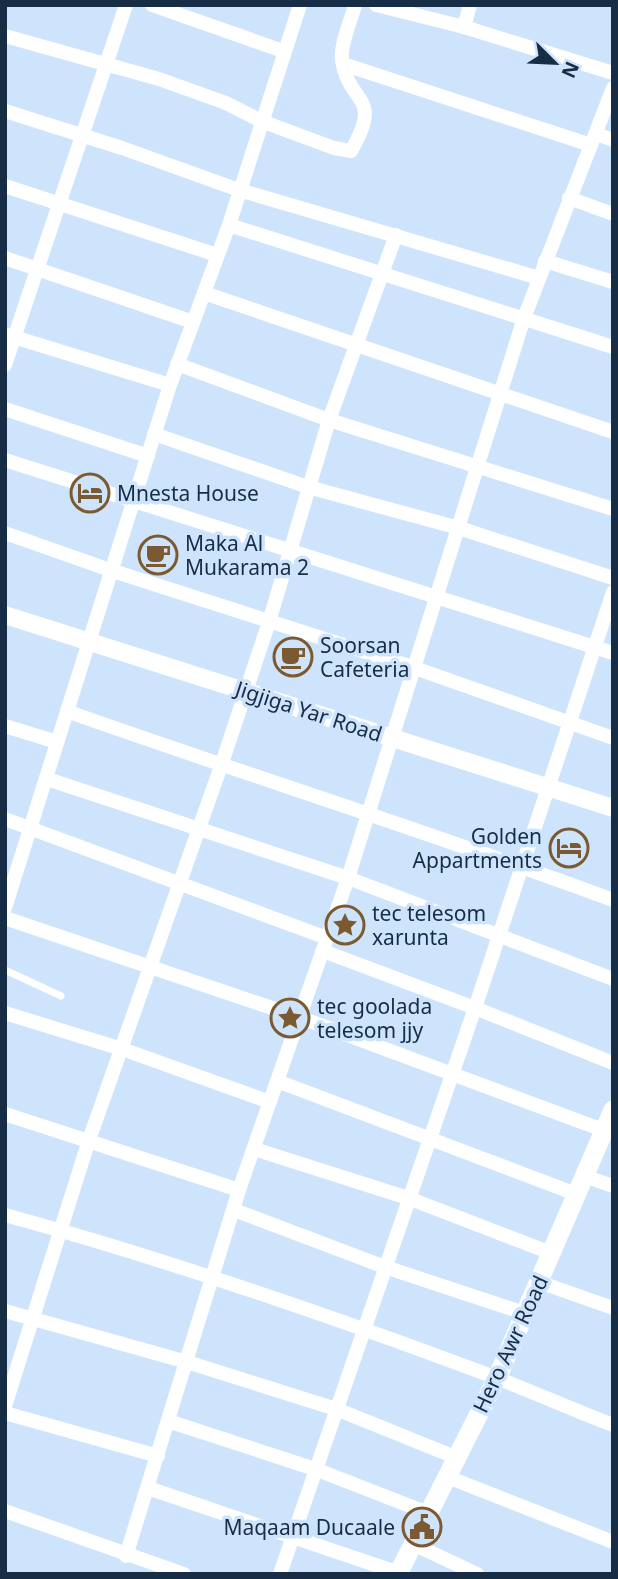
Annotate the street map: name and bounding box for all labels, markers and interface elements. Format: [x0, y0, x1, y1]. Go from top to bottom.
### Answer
north arrow [520, 28, 590, 98]
text: N [556, 58, 586, 82]
hotel icon: Mnesta House [69, 472, 111, 514]
place label: Mnesta House [117, 479, 259, 507]
place label: Maka Al Mukarama 2 [185, 529, 309, 581]
cafe icon: Maka Al Mukarama 2 [137, 534, 179, 576]
place label: Soorsan Cafeteria [320, 631, 409, 683]
cafe icon: Soorsan Cafeteria [272, 636, 314, 678]
street label: Jigjiga Yar Road [230, 674, 386, 748]
place label: Golden Appartments [413, 822, 542, 874]
hotel icon: Golden Appartments [548, 827, 590, 869]
place label: tec telesom xarunta [372, 899, 486, 951]
place icon: tec telesom xarunta [324, 904, 366, 946]
place label: tec goolada telesom jjy [317, 992, 432, 1044]
place icon: tec goolada telesom jjy [269, 997, 311, 1039]
street label: Hero Awr Road [466, 1271, 554, 1417]
public building icon: Maqaam Ducaale [401, 1506, 443, 1548]
place label: Maqaam Ducaale [223, 1513, 395, 1541]

